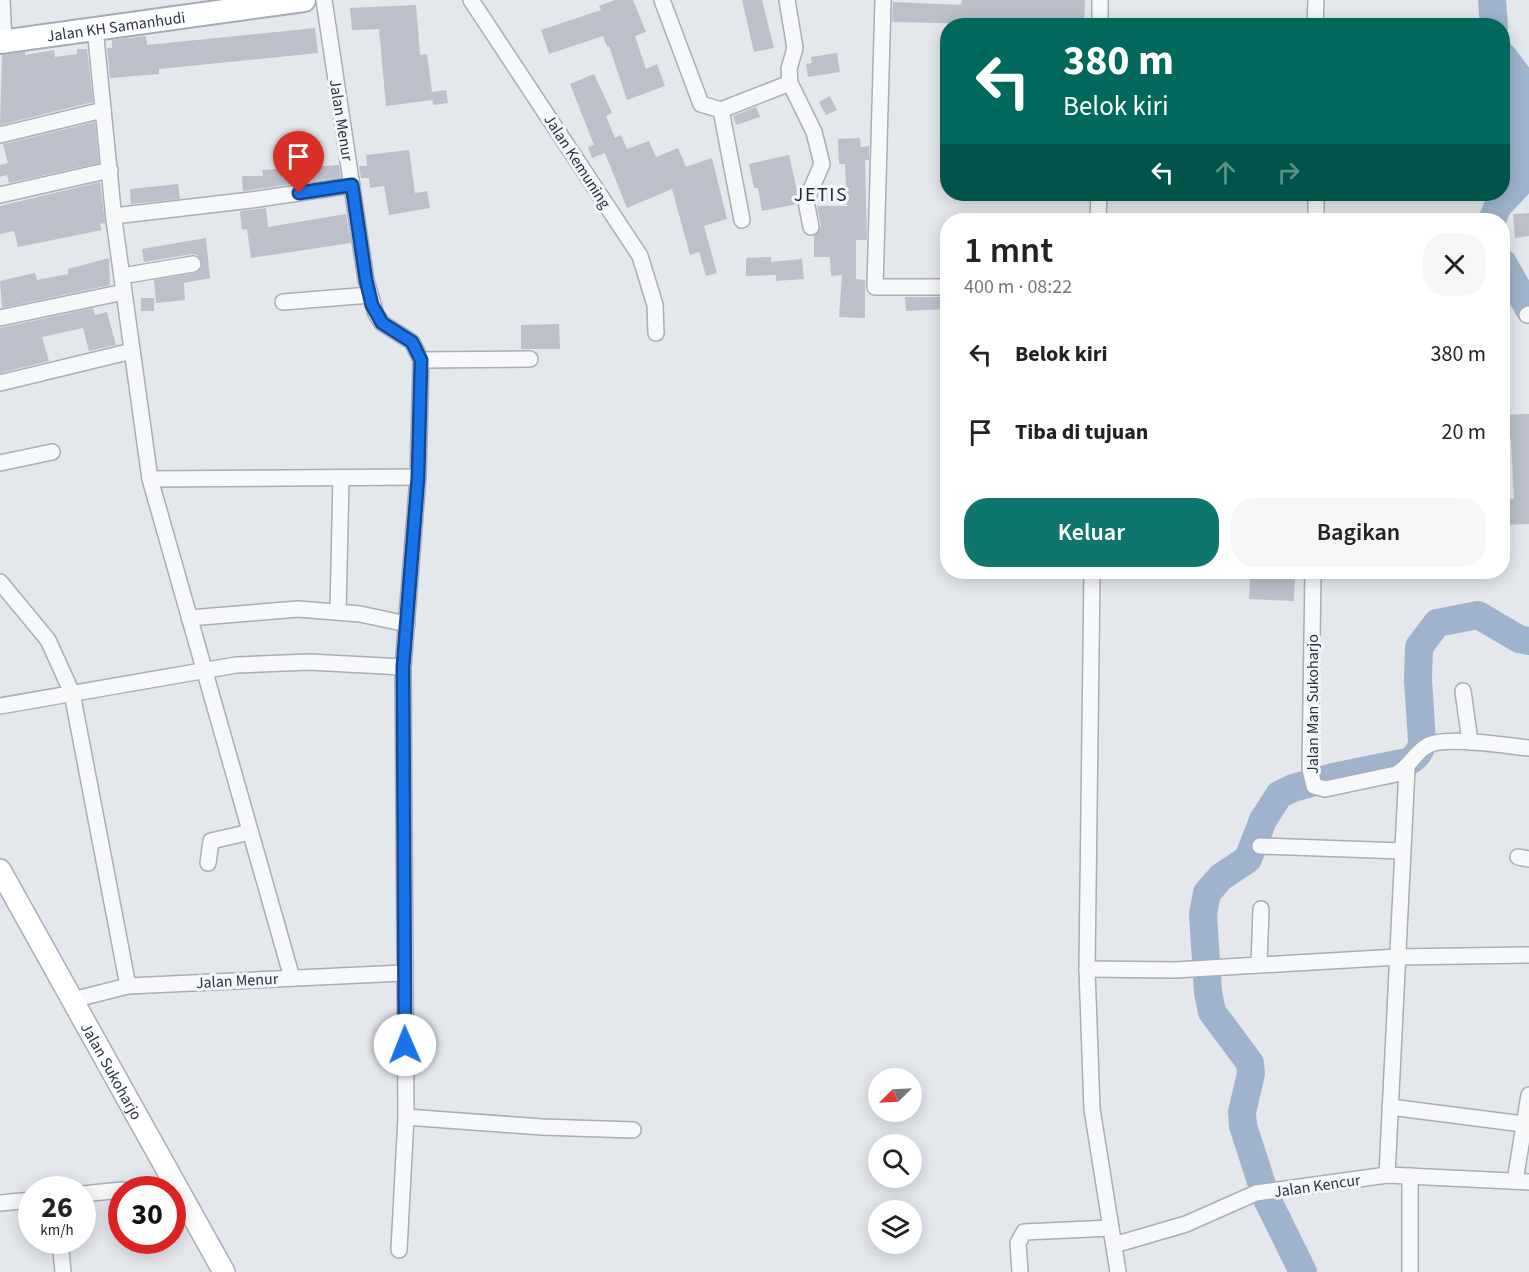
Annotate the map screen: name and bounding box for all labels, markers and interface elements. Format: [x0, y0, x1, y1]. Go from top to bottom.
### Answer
street label: Jalan KH Samanhudi [45, 7, 187, 47]
text: 380 m [1063, 31, 1174, 91]
icon: left [964, 42, 1042, 120]
street label: Jalan Menur [324, 78, 358, 163]
text: Belok kiri [1063, 87, 1169, 126]
street label: Jalan Kemuning [538, 110, 616, 213]
pin [273, 131, 324, 193]
icon: arrive [282, 140, 315, 173]
icon: left [1146, 156, 1179, 189]
icon: ahead [1209, 156, 1242, 189]
icon: right [1272, 156, 1305, 189]
district label: JETIS [794, 181, 848, 209]
text: 1 mnt [964, 225, 1053, 276]
button: close [1423, 233, 1486, 296]
text: 400 m · 08:22 [964, 273, 1072, 301]
icon: left [964, 338, 997, 371]
text: Belok kiri [1015, 338, 1108, 370]
text: 380 m [1431, 338, 1486, 370]
icon: arrive [964, 416, 997, 449]
text: Tiba di tujuan [1015, 416, 1148, 448]
text: 20 m [1441, 416, 1486, 448]
button: Keluar [964, 498, 1219, 567]
button: Bagikan [1231, 498, 1486, 567]
street label: Jalan Man Sukoharjo [1302, 634, 1324, 774]
street label: Jalan Menur [195, 968, 279, 994]
position arrow [373, 1013, 437, 1077]
street label: Jalan Sukoharjo [75, 1019, 147, 1124]
north arrow [868, 1068, 922, 1122]
map controls [868, 1068, 922, 1254]
button: search [868, 1134, 922, 1188]
street label: Jalan Kencur [1272, 1169, 1362, 1203]
speed limit sign: 30 [108, 1176, 186, 1254]
text: 26 [41, 1186, 73, 1229]
button: layers [868, 1200, 922, 1254]
text: km/h [40, 1220, 74, 1241]

